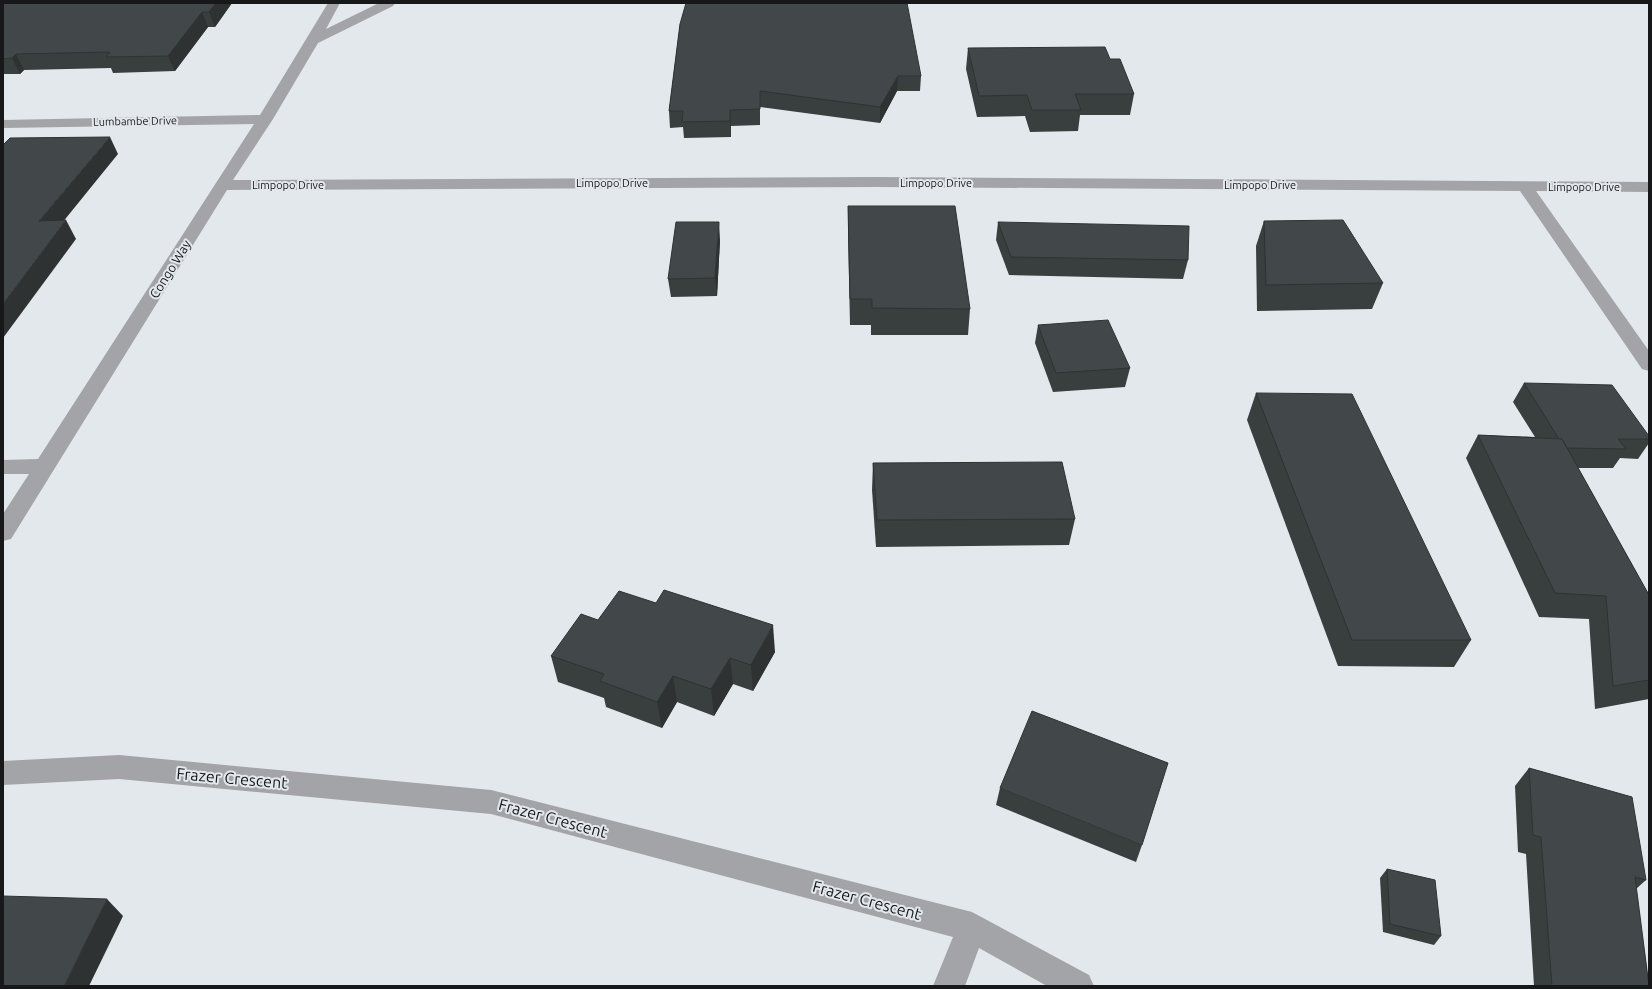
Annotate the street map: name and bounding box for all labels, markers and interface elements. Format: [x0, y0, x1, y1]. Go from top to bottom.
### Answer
street label: Lumbambe Drive [93, 114, 177, 128]
street label: Limpopo Drive [576, 177, 648, 189]
street label: Limpopo Drive [900, 177, 972, 189]
street label: Limpopo Drive [252, 179, 324, 191]
street label: Limpopo Drive [1224, 179, 1296, 191]
street label: Limpopo Drive [1548, 181, 1620, 193]
street label: Congo Way [147, 237, 193, 301]
street label: Frazer Crescent [176, 764, 289, 792]
street label: Frazer Crescent [497, 795, 610, 841]
street label: Frazer Crescent [811, 877, 924, 923]

